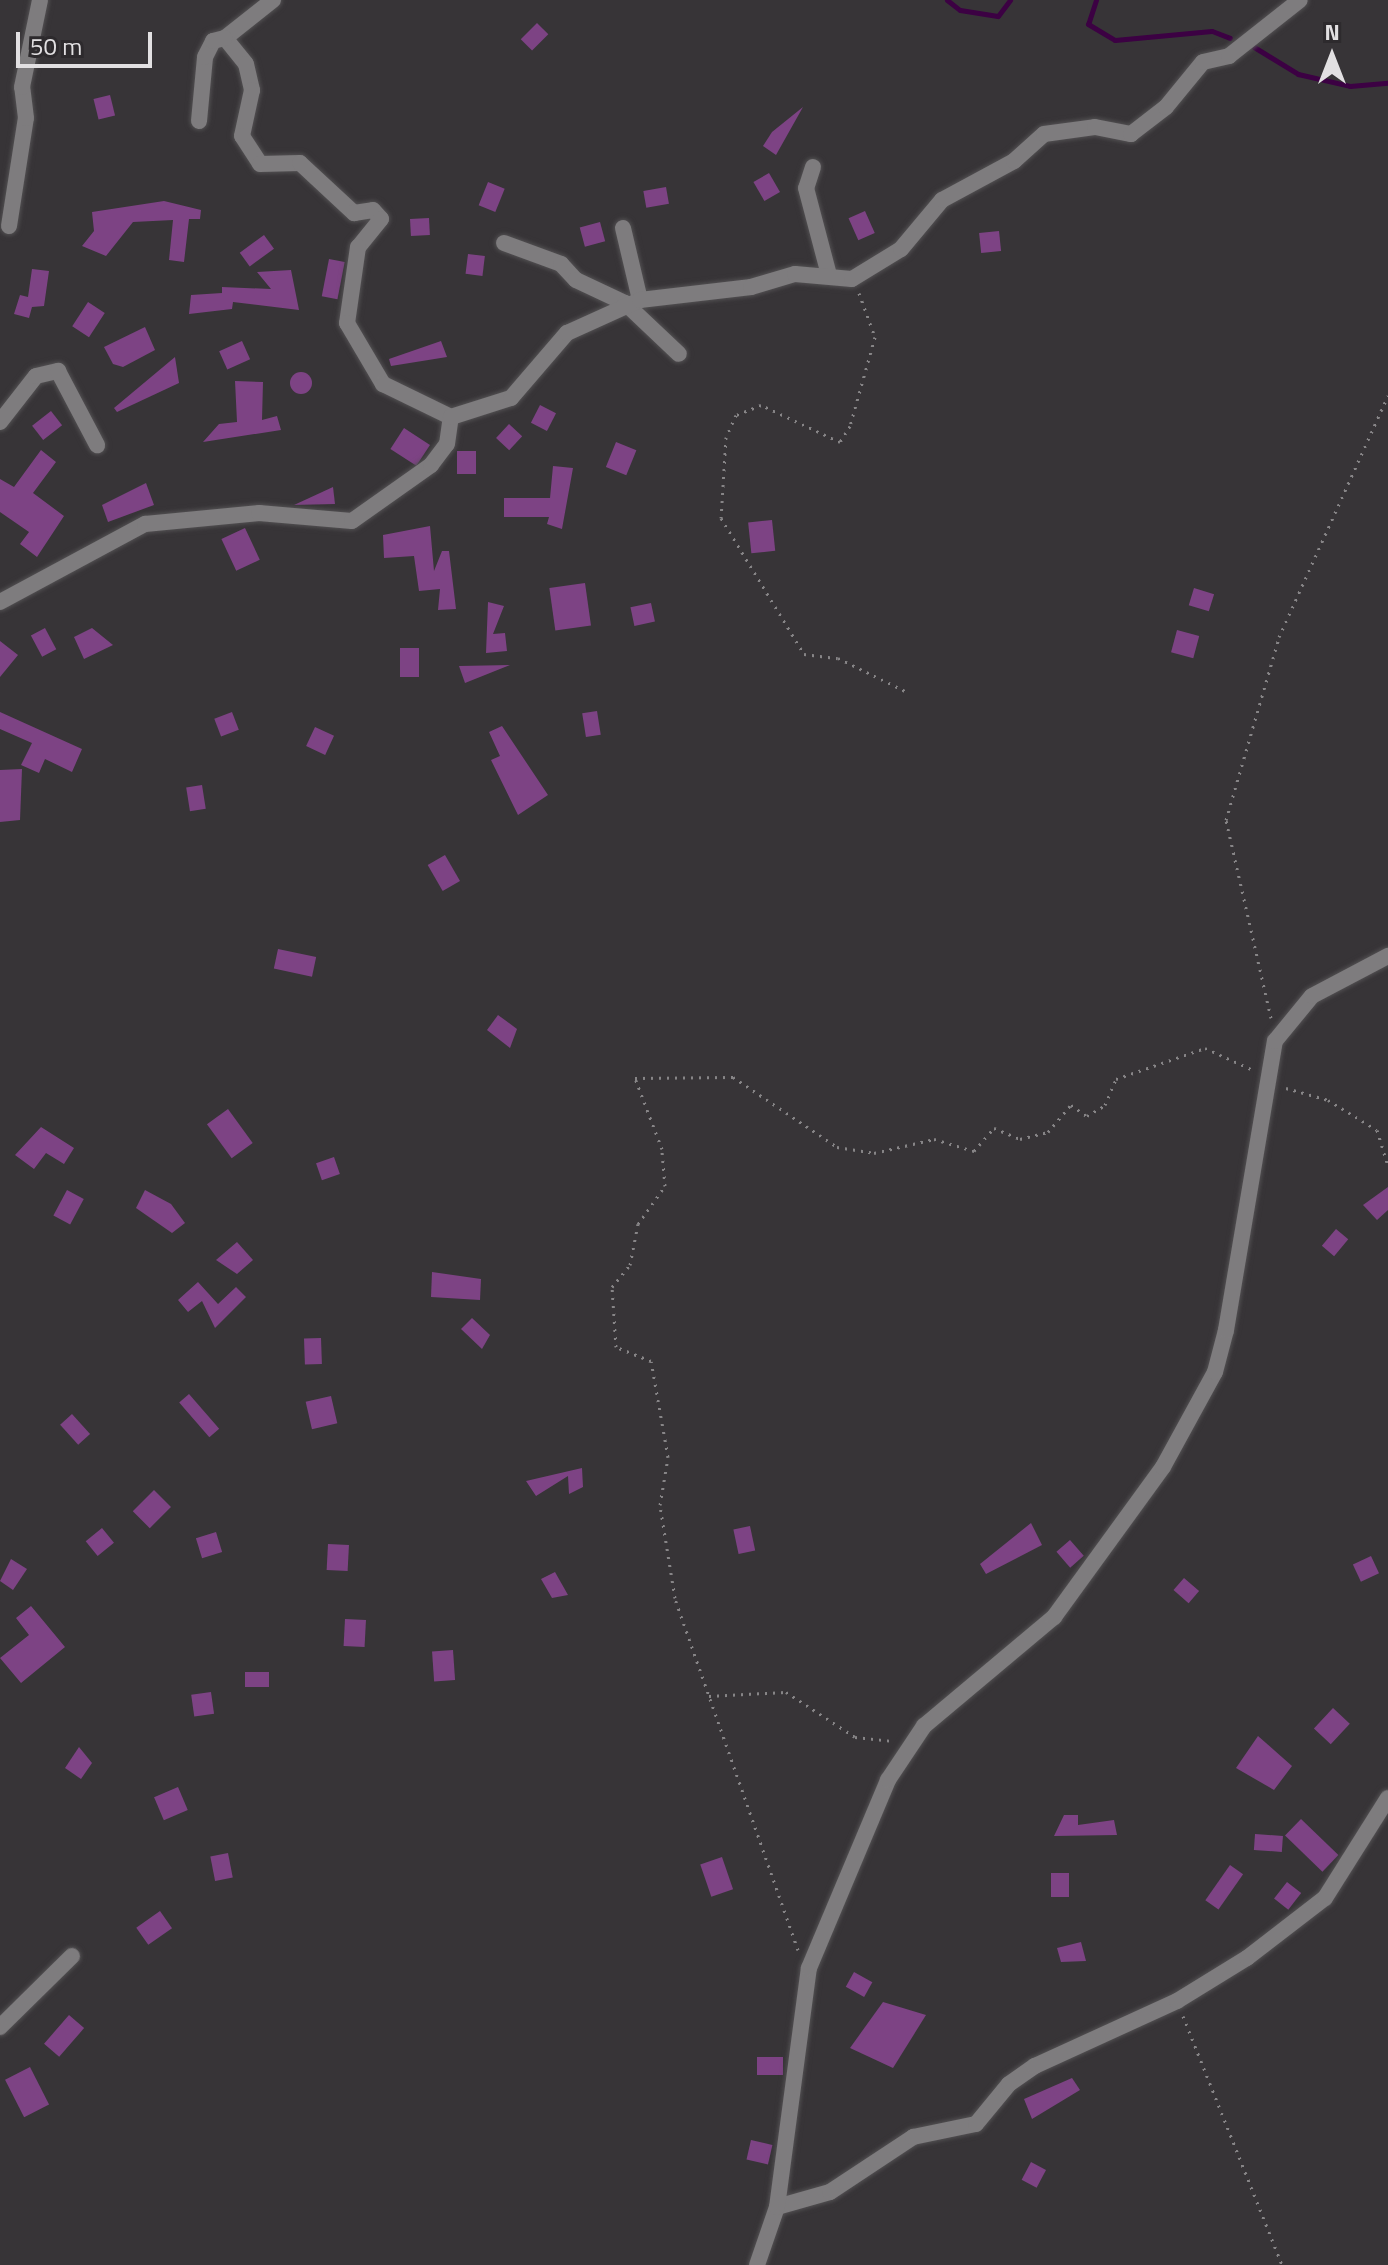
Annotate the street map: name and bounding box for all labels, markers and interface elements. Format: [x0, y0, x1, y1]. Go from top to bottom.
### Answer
text: N [1324, 15, 1340, 49]
scale bar [20, 16, 156, 66]
north arrow [1292, 16, 1372, 96]
text: 50 m [30, 28, 82, 64]

